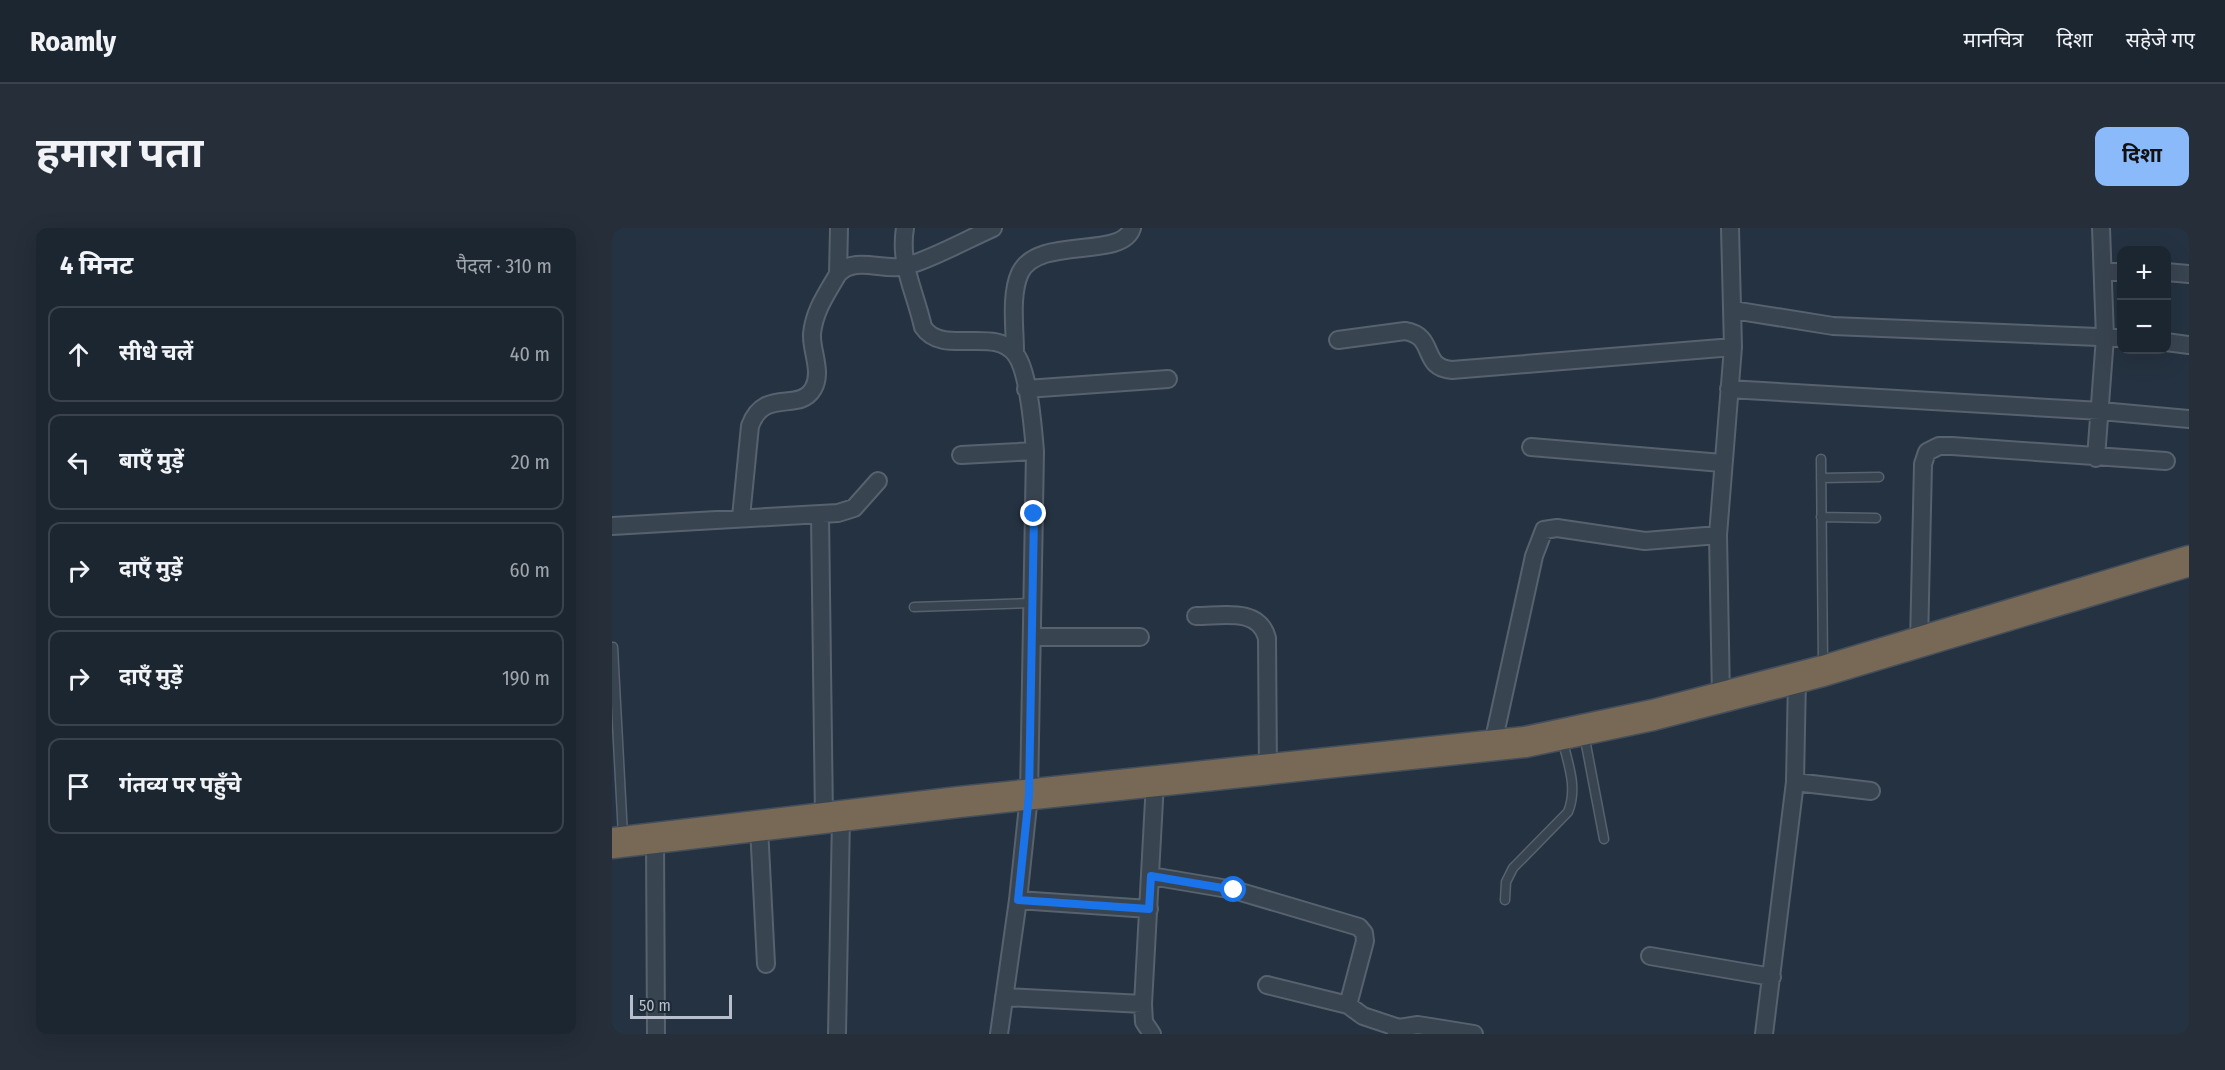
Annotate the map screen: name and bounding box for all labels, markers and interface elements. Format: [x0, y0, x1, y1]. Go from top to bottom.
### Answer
text: Roamly [30, 25, 116, 58]
text: मानचित्र [1963, 27, 2023, 53]
text: दिशा [2056, 27, 2093, 53]
text: सहेजे गए [2126, 27, 2195, 53]
button: दिशा [2095, 127, 2189, 186]
text: हमारा पता [36, 128, 203, 178]
map controls [2117, 246, 2171, 354]
button: + [2117, 246, 2171, 300]
text: 4 मिनट [60, 250, 133, 281]
text: पैदल · 310 m [456, 254, 552, 278]
button: − [2117, 300, 2171, 354]
icon: ahead [62, 338, 95, 371]
text: सीधे चलें [119, 339, 193, 366]
text: 40 m [510, 342, 550, 366]
icon: left [62, 446, 95, 479]
text: बाएँ मुड़ें [119, 447, 184, 474]
text: 20 m [511, 450, 550, 474]
route end [1020, 500, 1046, 526]
icon: right [62, 554, 95, 587]
text: दाएँ मुड़ें [119, 555, 183, 582]
text: 60 m [510, 558, 550, 582]
icon: right [62, 662, 95, 695]
text: दाएँ मुड़ें [119, 663, 183, 690]
text: 190 m [502, 666, 550, 690]
icon: arrive [62, 770, 95, 803]
text: गंतव्य पर पहुँचे [119, 771, 241, 798]
route start [1220, 876, 1246, 902]
scale bar [630, 992, 732, 1020]
text: 50 m [639, 996, 671, 1015]

